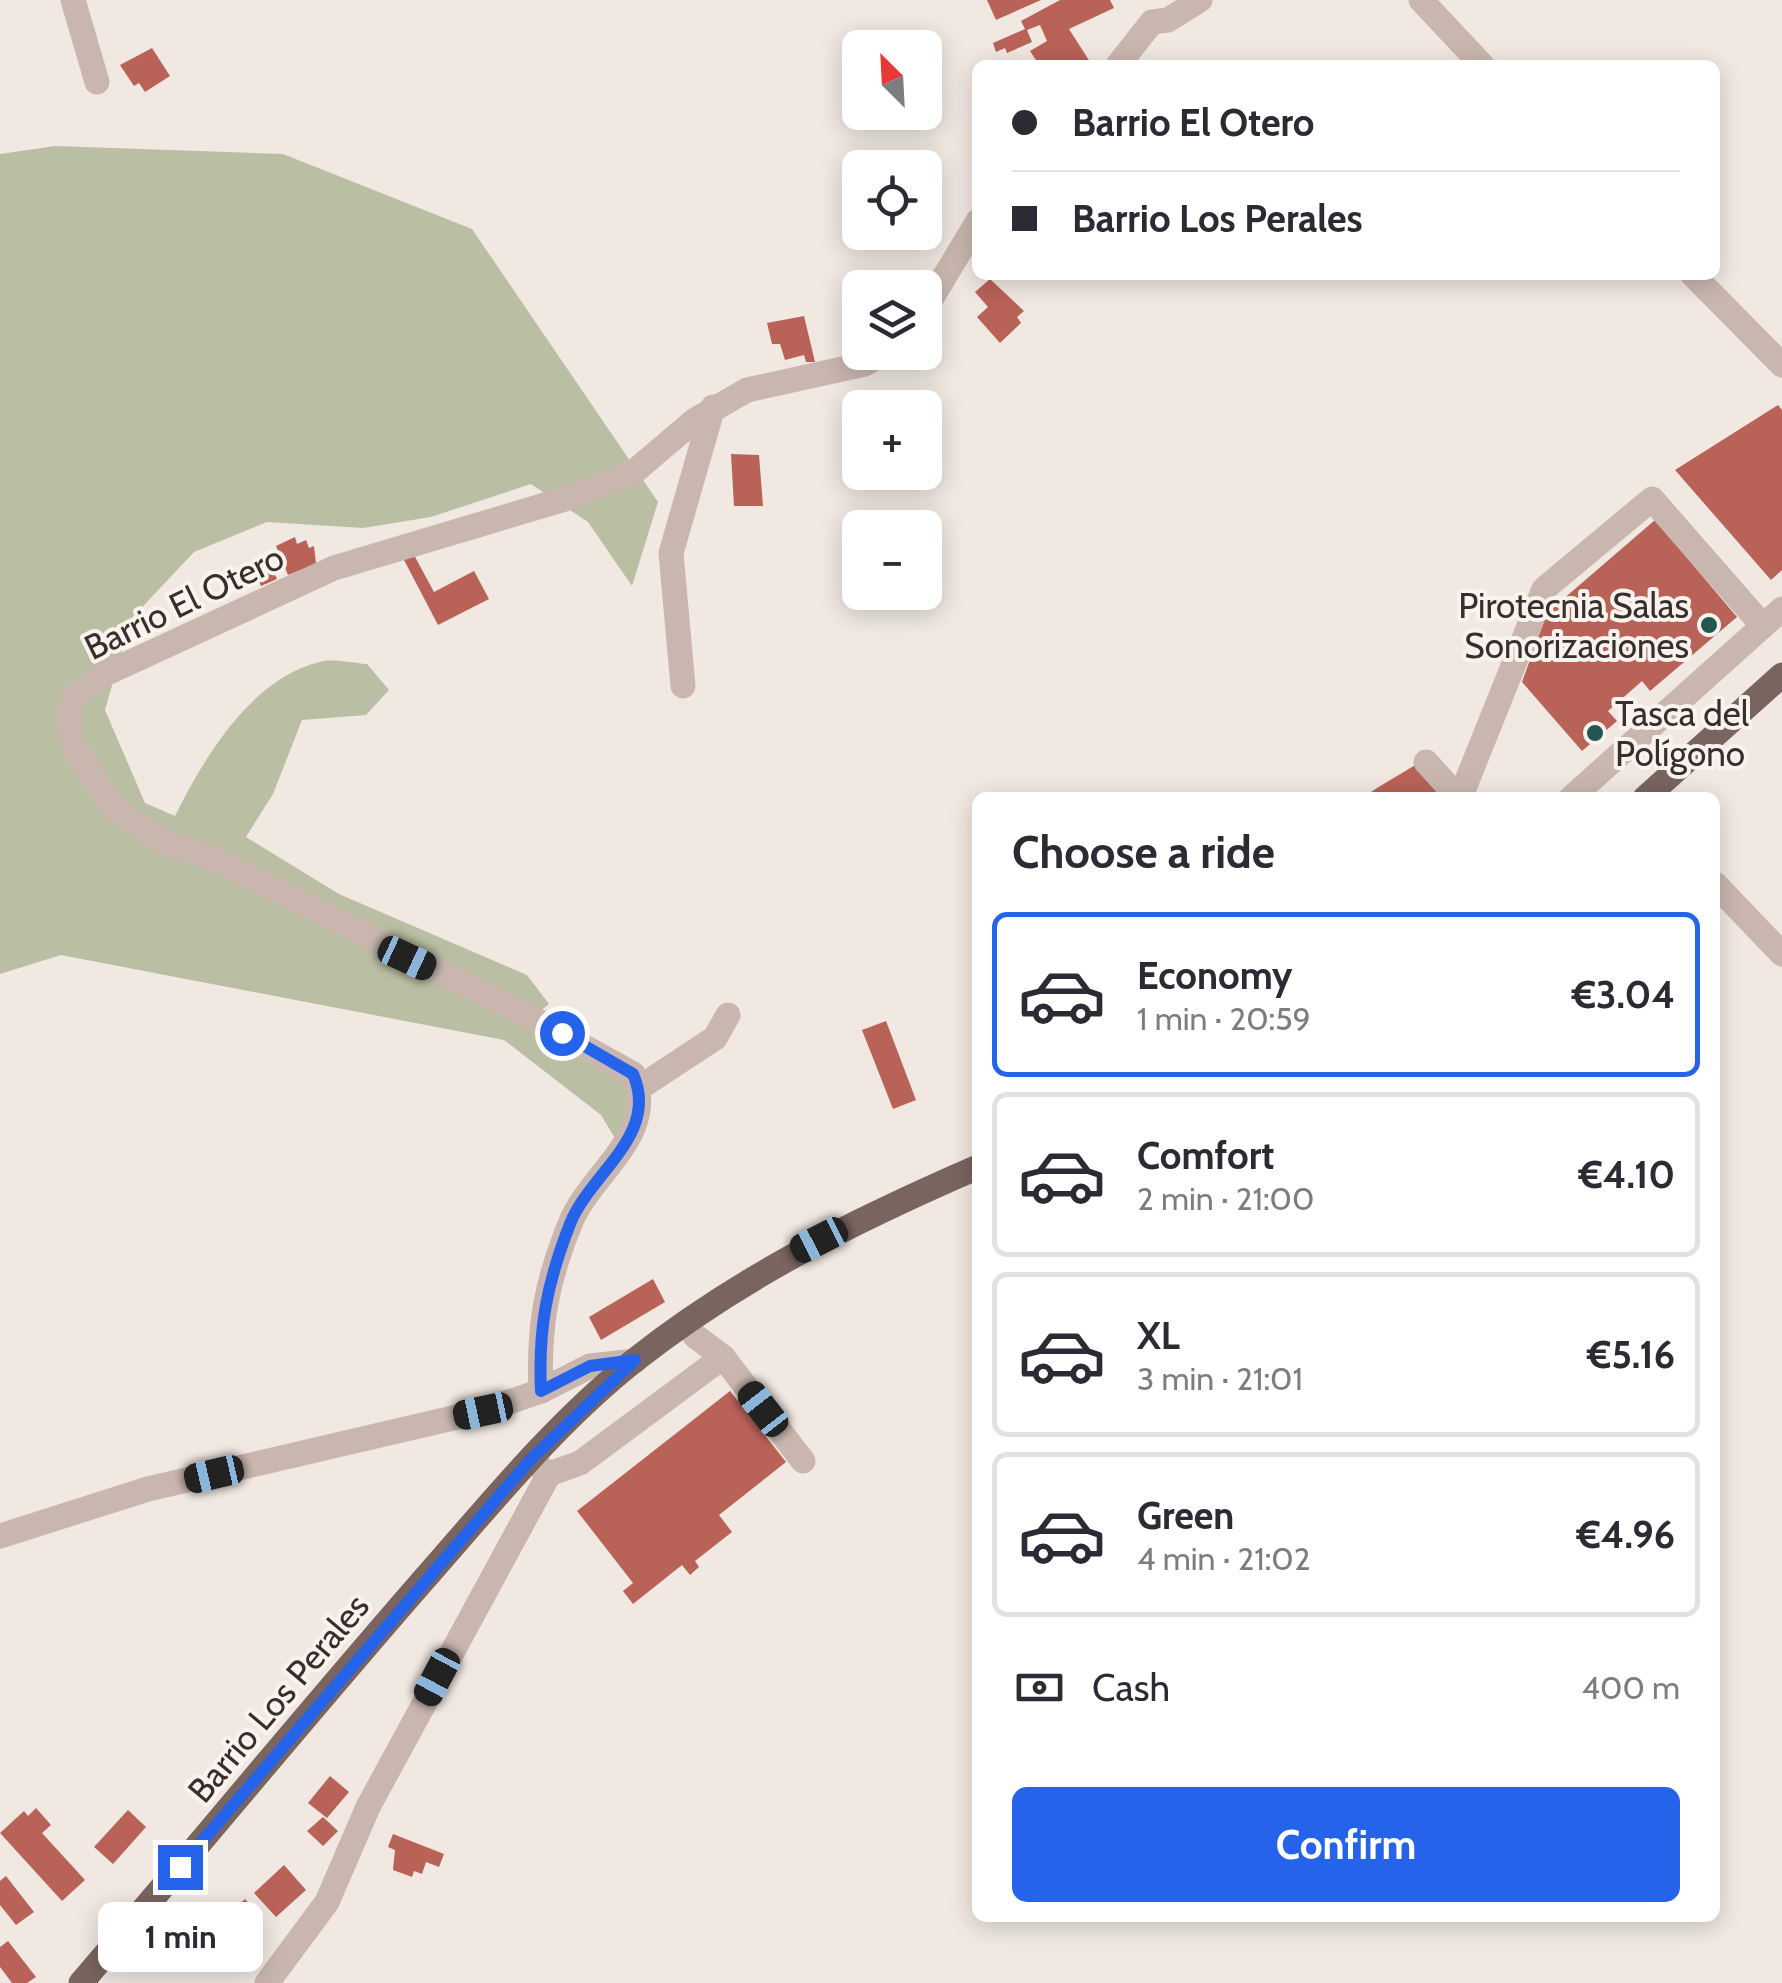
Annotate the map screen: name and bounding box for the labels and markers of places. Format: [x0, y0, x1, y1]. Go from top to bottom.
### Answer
place label: Pirotecnia Salas Sonorizaciones [1458, 584, 1689, 667]
marker: Pirotecnia Salas Sonorizaciones [1698, 614, 1720, 636]
place label: Tasca del Polígono [1615, 692, 1750, 775]
marker: Tasca del Polígono [1584, 722, 1606, 744]

